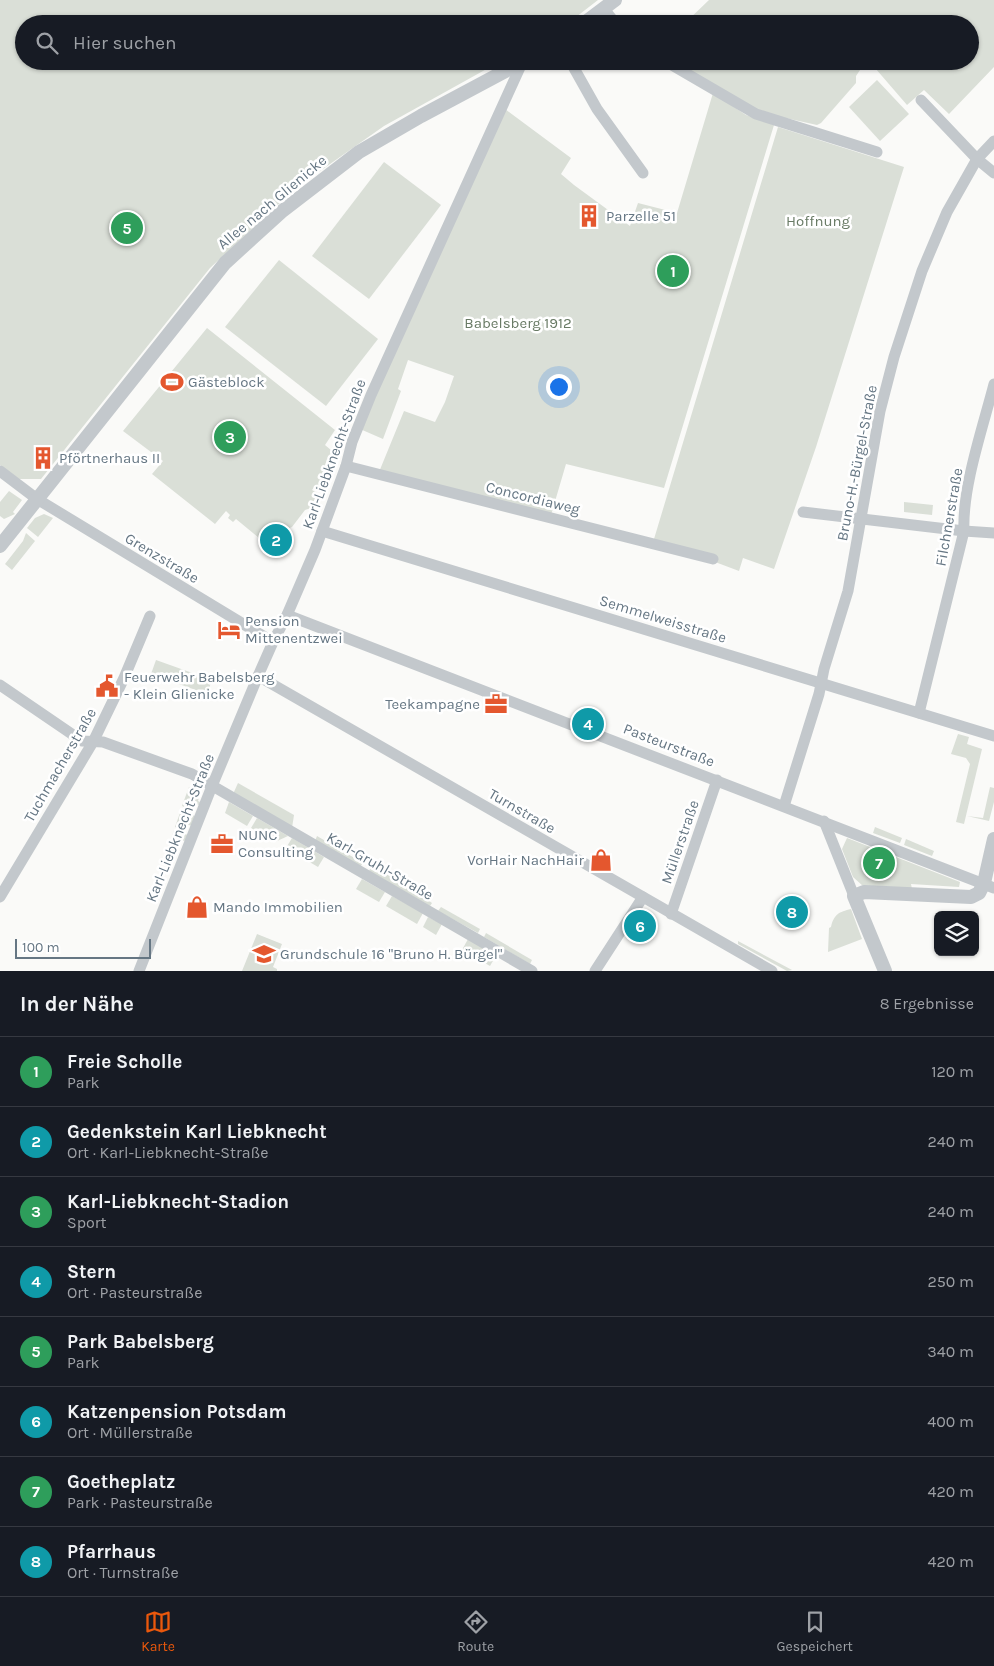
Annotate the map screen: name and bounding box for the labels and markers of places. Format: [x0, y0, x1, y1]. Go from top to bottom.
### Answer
building icon: Parzelle 51 [576, 203, 602, 229]
place label: Parzelle 51 [606, 207, 676, 225]
pin: 5 [111, 209, 143, 247]
pin: 1 [657, 252, 689, 290]
sports icon: Gästeblock [159, 369, 185, 395]
place label: Gästeblock [188, 373, 265, 391]
pin: 3 [214, 418, 246, 456]
building icon: Pförtnerhaus II [30, 445, 56, 471]
place label: Pförtnerhaus II [59, 449, 160, 467]
pin: 2 [260, 521, 292, 559]
place label: Pension Mittenentzwei [245, 612, 343, 647]
hotel icon: Pension Mittenentzwei [216, 617, 242, 643]
place label: Feuerwehr Babelsberg - Klein Glienicke [124, 668, 275, 703]
public building icon: Feuerwehr Babelsberg - Klein Glienicke [94, 673, 120, 699]
office icon: Teekampagne [483, 691, 509, 717]
place label: Teekampagne [385, 695, 480, 713]
pin: 4 [572, 705, 604, 743]
place label: NUNC Consulting [238, 826, 314, 861]
office icon: NUNC Consulting [209, 831, 235, 857]
pin: 7 [863, 844, 895, 882]
shop icon: VorHair NachHair [588, 847, 614, 873]
place label: VorHair NachHair [467, 851, 585, 869]
pin: 8 [776, 893, 808, 931]
shop icon: Mando Immobilien [184, 894, 210, 920]
place label: Mando Immobilien [213, 898, 343, 916]
pin: 6 [624, 907, 656, 945]
school or university icon: Grundschule 16 "Bruno H. Bürgel" [251, 941, 277, 967]
place label: Grundschule 16 "Bruno H. Bürgel" [280, 945, 503, 963]

